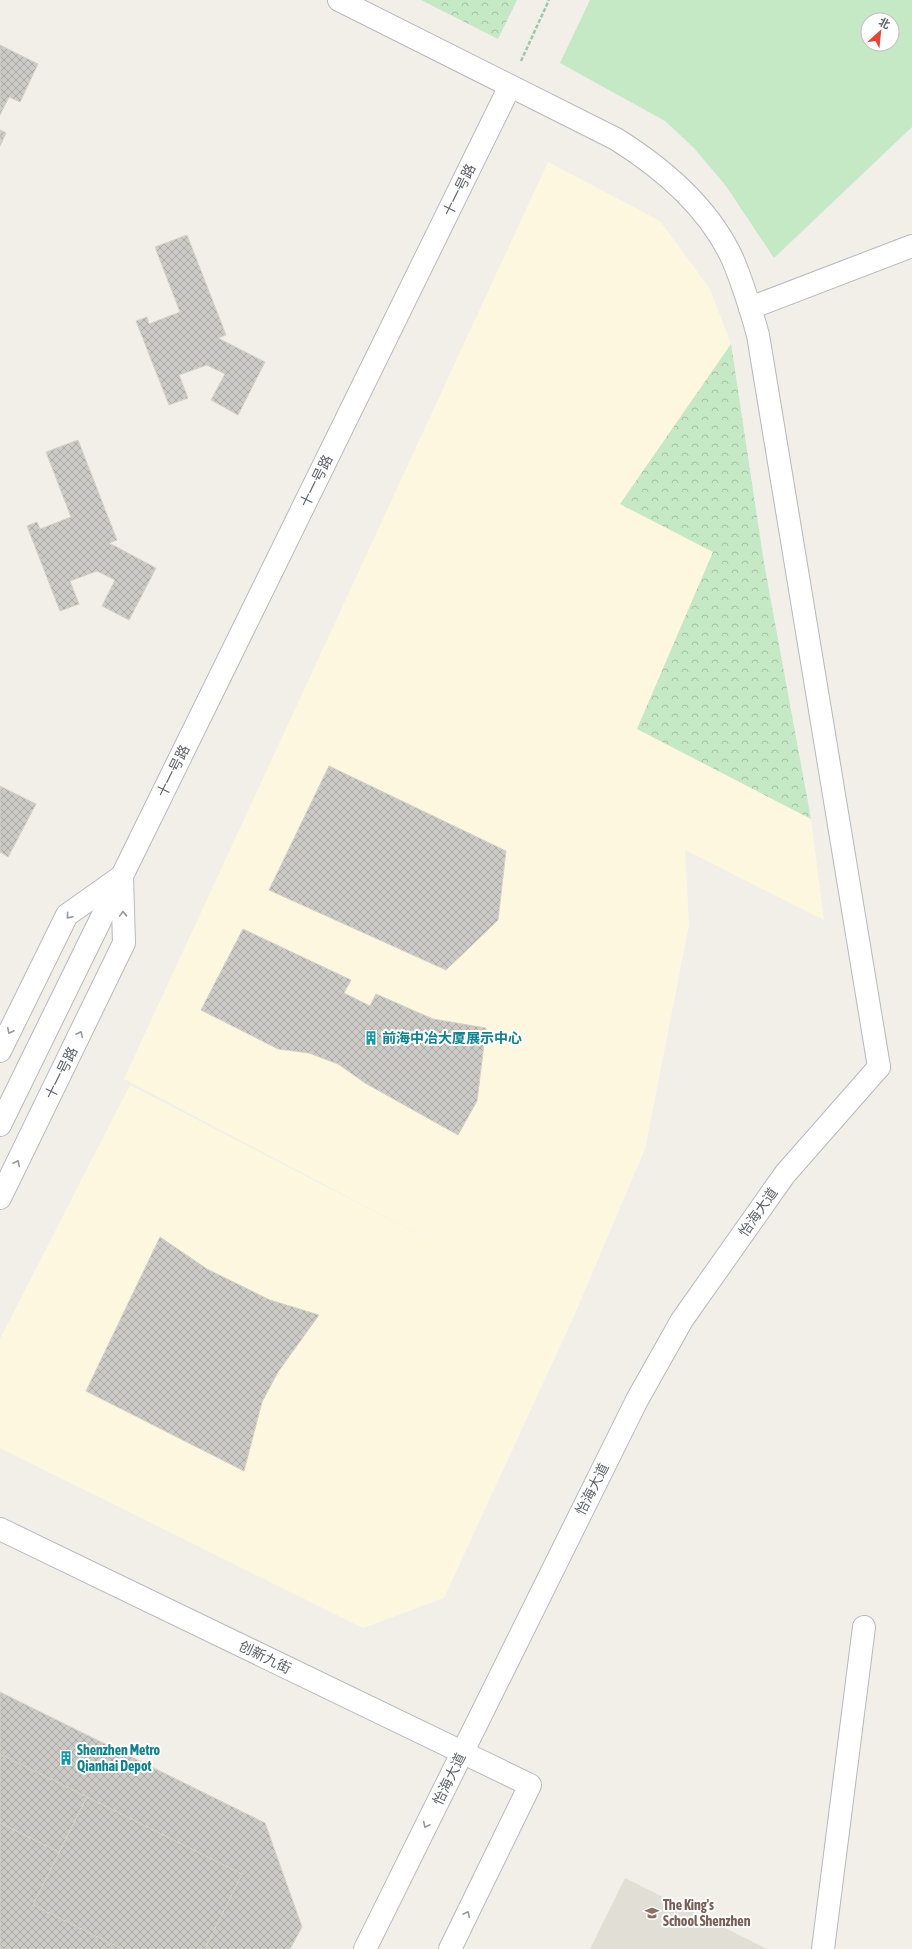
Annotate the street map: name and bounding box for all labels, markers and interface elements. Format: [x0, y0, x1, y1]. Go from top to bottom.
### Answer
north arrow [860, 12, 900, 52]
text: 北 [877, 15, 892, 31]
street label: 十一号路 [440, 161, 478, 219]
street label: 十一号路 [297, 452, 335, 510]
street label: 十一号路 [154, 742, 192, 800]
one-way arrow [66, 911, 73, 919]
one-way arrow [119, 911, 127, 917]
one-way arrow [7, 1027, 15, 1035]
one-way arrow [75, 1030, 83, 1038]
building icon: 前海中冶大厦展示中心 [363, 1030, 379, 1046]
place label: 前海中冶大厦展示中心 [382, 1030, 522, 1046]
street label: 十一号路 [42, 1044, 80, 1102]
one-way arrow [12, 1160, 20, 1167]
street label: 怡海大道 [735, 1184, 781, 1240]
street label: 怡海大道 [572, 1460, 612, 1518]
street label: 创新九街 [236, 1638, 294, 1676]
place label: Shenzhen Metro Qianhai Depot [77, 1742, 161, 1774]
building icon: Shenzhen Metro Qianhai Depot [58, 1750, 74, 1766]
street label: 怡海大道 [430, 1750, 468, 1808]
one-way arrow [423, 1821, 431, 1829]
place label: The King's School Shenzhen [663, 1897, 751, 1929]
school or university icon: The King's School Shenzhen [644, 1905, 660, 1921]
one-way arrow [462, 1911, 470, 1918]

